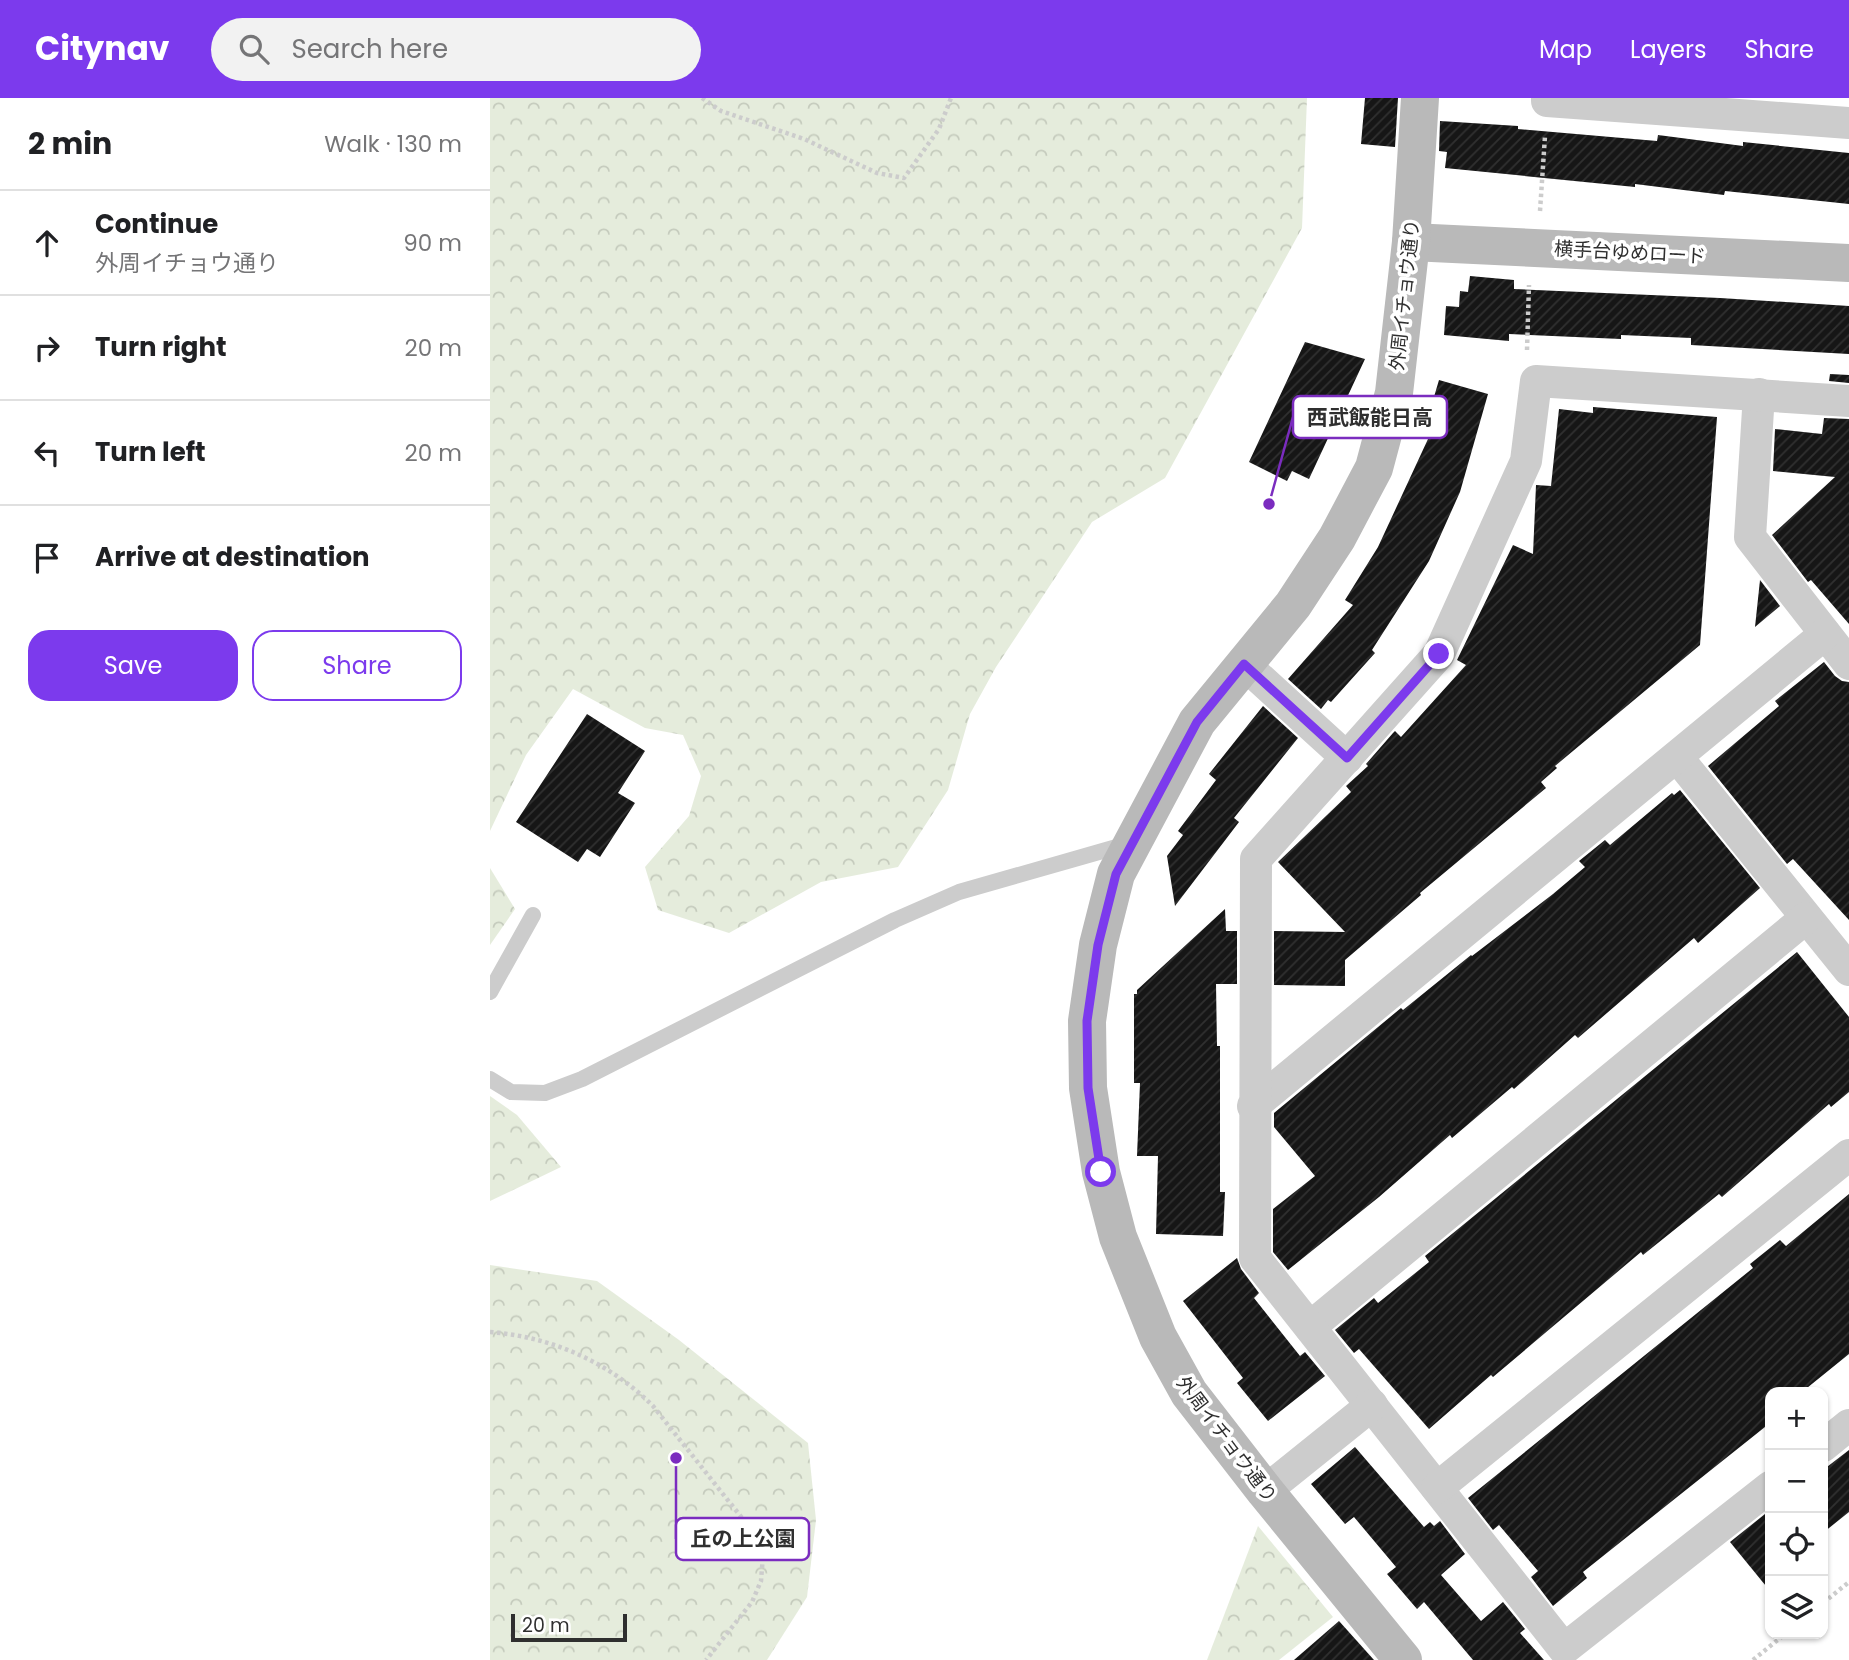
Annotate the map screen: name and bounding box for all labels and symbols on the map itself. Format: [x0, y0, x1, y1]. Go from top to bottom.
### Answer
street label: 外周イチョウ通り [1383, 218, 1426, 372]
street label: 横手台ゆめロード [1553, 235, 1707, 270]
callout: 西武飯能日高 [1293, 396, 1447, 438]
text: 西武飯能日高 [1307, 403, 1433, 432]
route end [1423, 638, 1454, 669]
route start [1085, 1156, 1116, 1187]
street label: 外周イチョウ通り [1170, 1370, 1283, 1508]
callout: 丘の上公園 [676, 1518, 809, 1560]
text: 丘の上公園 [691, 1524, 796, 1553]
scale bar [511, 1611, 626, 1643]

